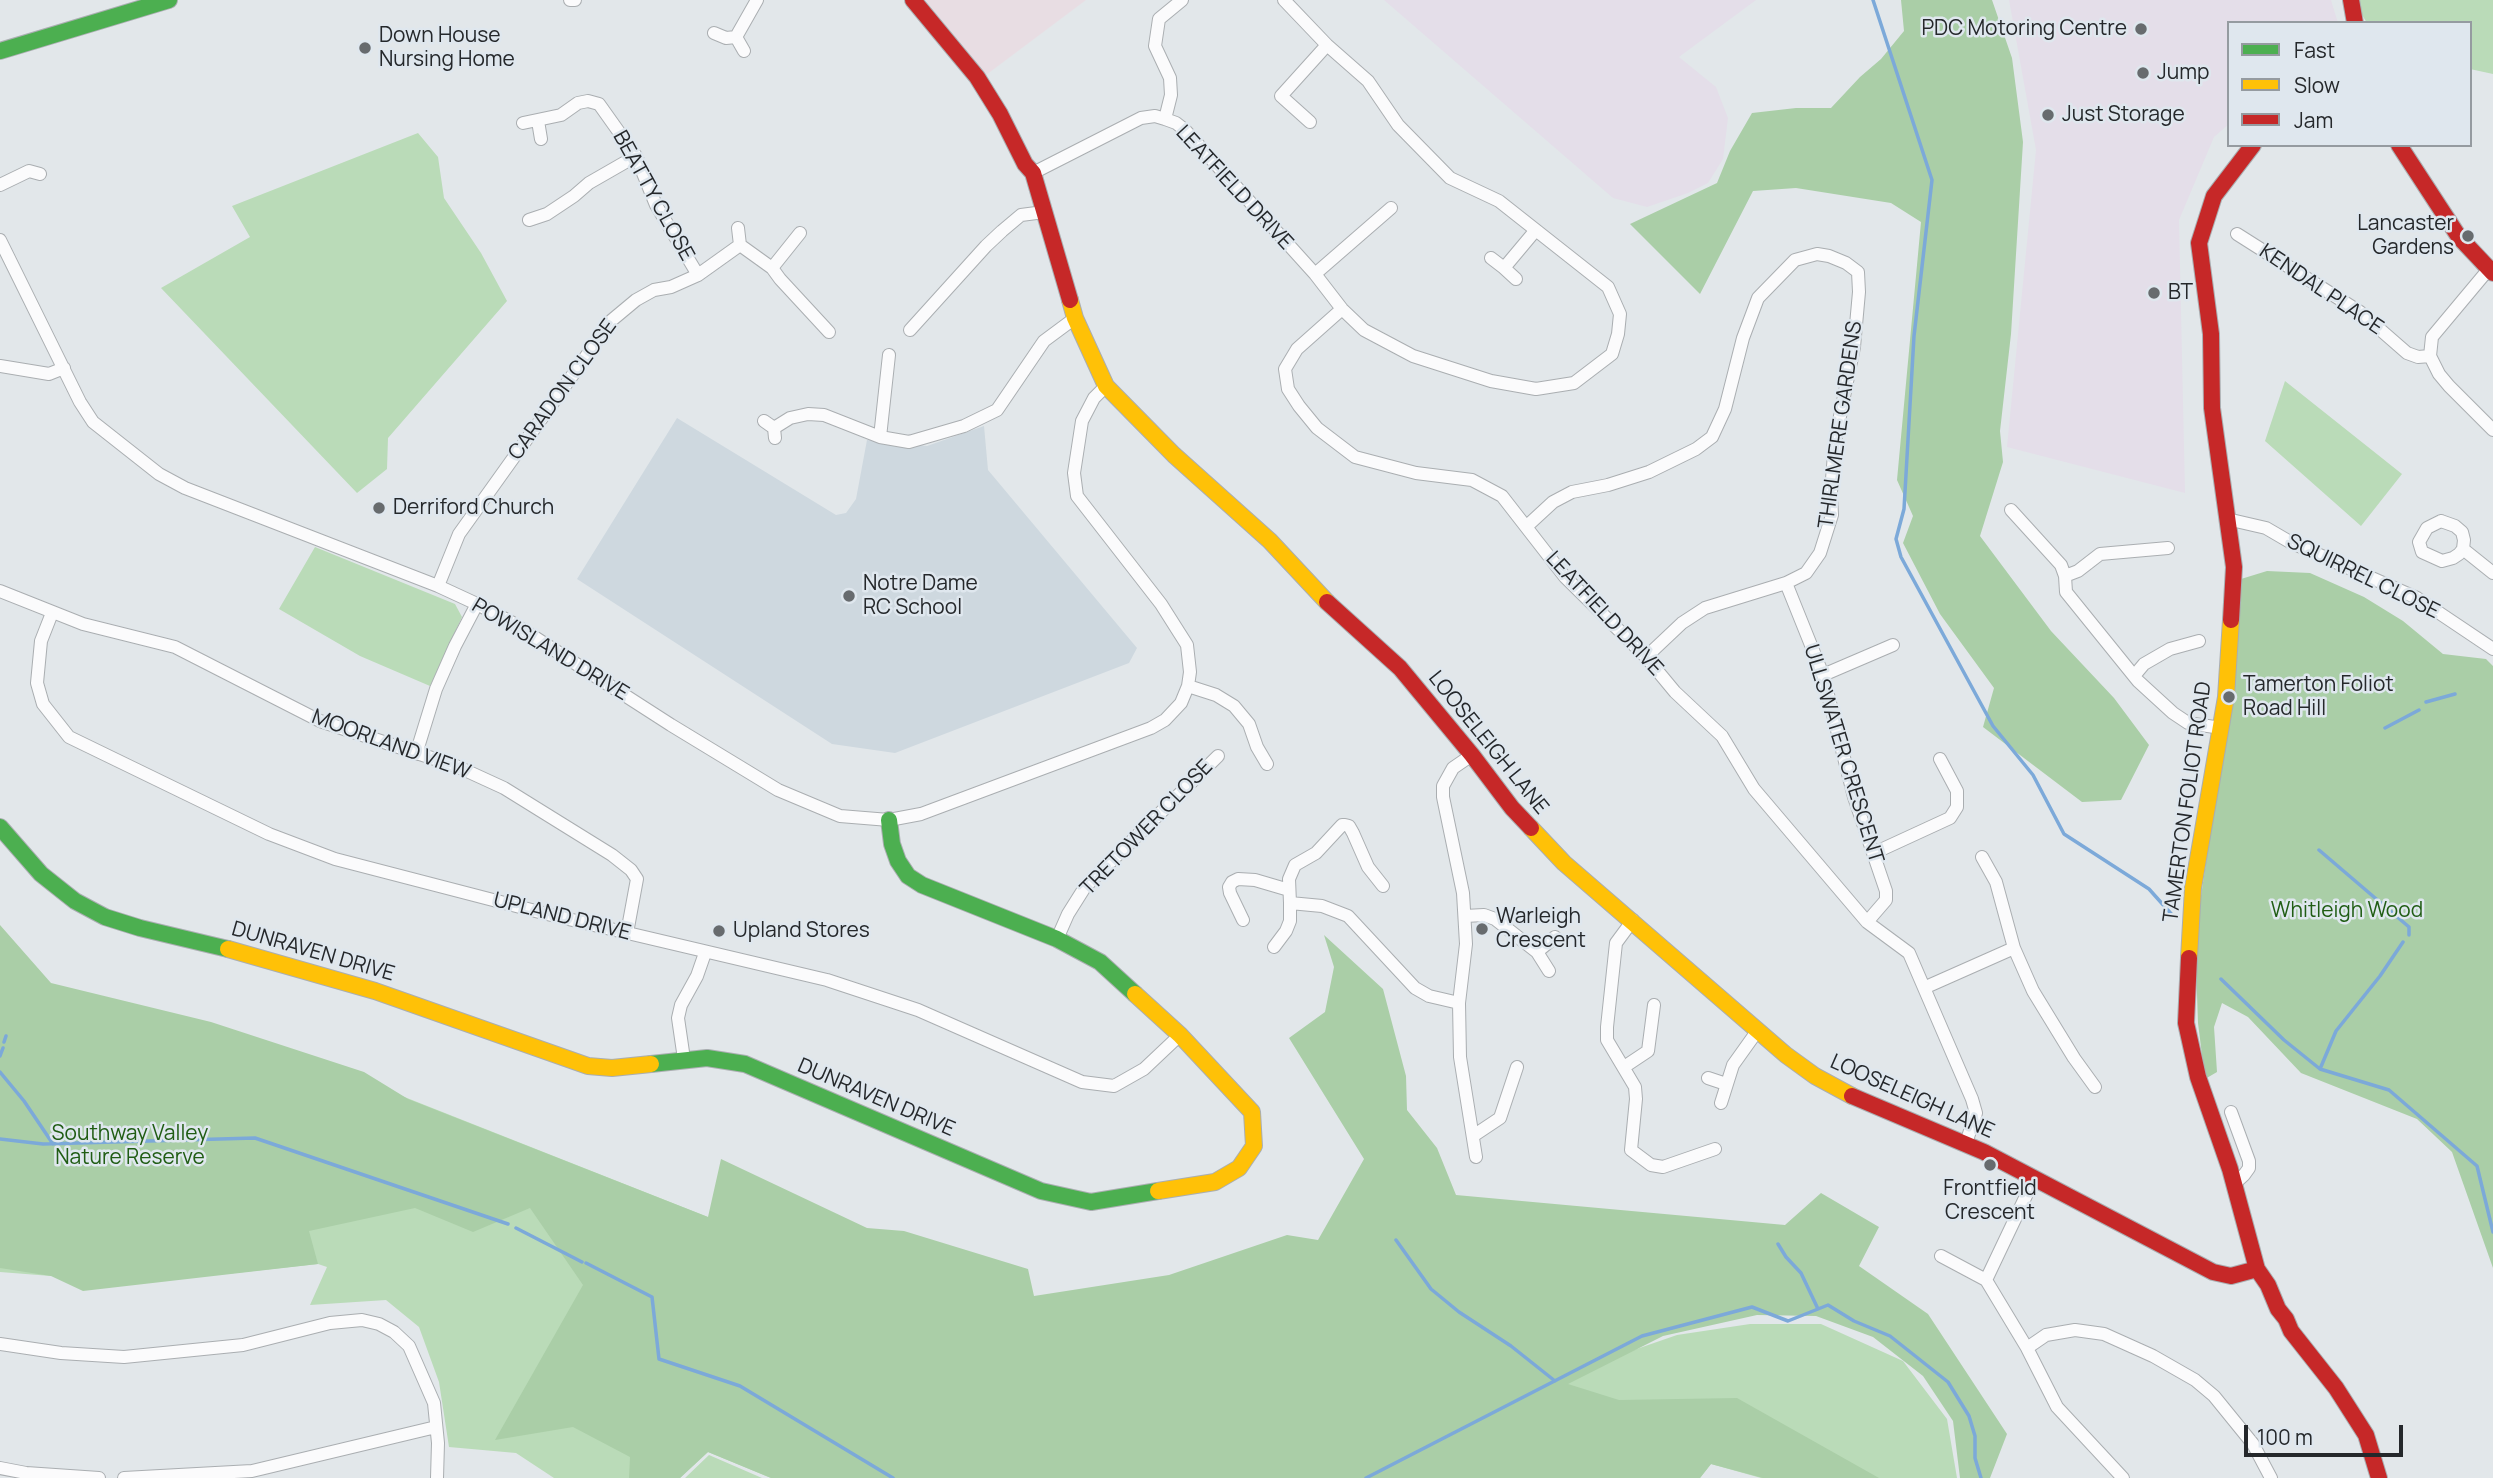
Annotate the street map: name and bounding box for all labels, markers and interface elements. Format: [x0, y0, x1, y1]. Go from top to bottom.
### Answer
place label: PDC Motoring Centre [1921, 16, 2127, 42]
marker: PDC Motoring Centre [2133, 21, 2149, 37]
legend [2227, 21, 2472, 147]
place label: Down House Nursing Home [379, 23, 515, 73]
text: Fast [2294, 36, 2335, 64]
marker: Down House Nursing Home [357, 40, 373, 56]
place label: Jump [2157, 60, 2209, 86]
marker: Jump [2135, 65, 2151, 81]
text: Slow [2294, 71, 2340, 99]
place label: Just Storage [2062, 102, 2185, 128]
text: Jam [2294, 106, 2333, 134]
marker: Just Storage [2040, 107, 2056, 123]
street label: LEATFIELD DRIVE [1170, 121, 1298, 255]
street label: BEATTY CLOSE [607, 126, 699, 266]
place label: Lancaster Gardens [2357, 211, 2454, 261]
marker: Lancaster Gardens [2460, 228, 2476, 244]
street label: KENDAL PLACE [2254, 239, 2388, 341]
place label: BT [2168, 280, 2193, 306]
marker: BT [2146, 285, 2162, 301]
street label: CARADON CLOSE [504, 315, 622, 465]
street label: THIRLMERE GARDENS [1814, 320, 1868, 530]
place label: Derriford Church [393, 495, 554, 521]
marker: Derriford Church [371, 500, 387, 516]
street label: SQUIRREL CLOSE [2283, 529, 2443, 625]
street label: LEATFIELD DRIVE [1540, 547, 1668, 681]
place label: Notre Dame RC School [863, 571, 978, 621]
marker: Notre Dame RC School [841, 588, 857, 604]
street label: POWISLAND DRIVE [467, 593, 633, 707]
street label: ULLSWATER CRESCENT [1798, 642, 1888, 866]
street label: LOOSELEIGH LANE [1423, 666, 1553, 820]
place label: Tamerton Foliot Road Hill [2243, 672, 2394, 722]
street label: TAMERTON FOLIOT ROAD [2159, 680, 2217, 924]
marker: Tamerton Foliot Road Hill [2221, 689, 2237, 705]
street label: MOORLAND VIEW [308, 705, 474, 785]
street label: TRETOWER CLOSE [1076, 755, 1218, 901]
street label: UPLAND DRIVE [491, 888, 633, 946]
park label: Whitleigh Wood [2271, 898, 2423, 924]
place label: Warleigh Crescent [1496, 904, 1586, 954]
street label: DUNRAVEN DRIVE [229, 917, 397, 987]
place label: Upland Stores [733, 918, 870, 944]
marker: Warleigh Crescent [1474, 921, 1490, 937]
marker: Upland Stores [711, 923, 727, 939]
street label: LOOSELEIGH LANE [1826, 1050, 1998, 1144]
street label: DUNRAVEN DRIVE [794, 1054, 958, 1142]
park label: Southway Valley Nature Reserve [52, 1121, 208, 1171]
marker: Frontfield Crescent [1982, 1157, 1998, 1173]
place label: Frontfield Crescent [1943, 1176, 2037, 1226]
scale bar [2248, 1412, 2407, 1456]
text: 100 m [2257, 1423, 2313, 1451]

